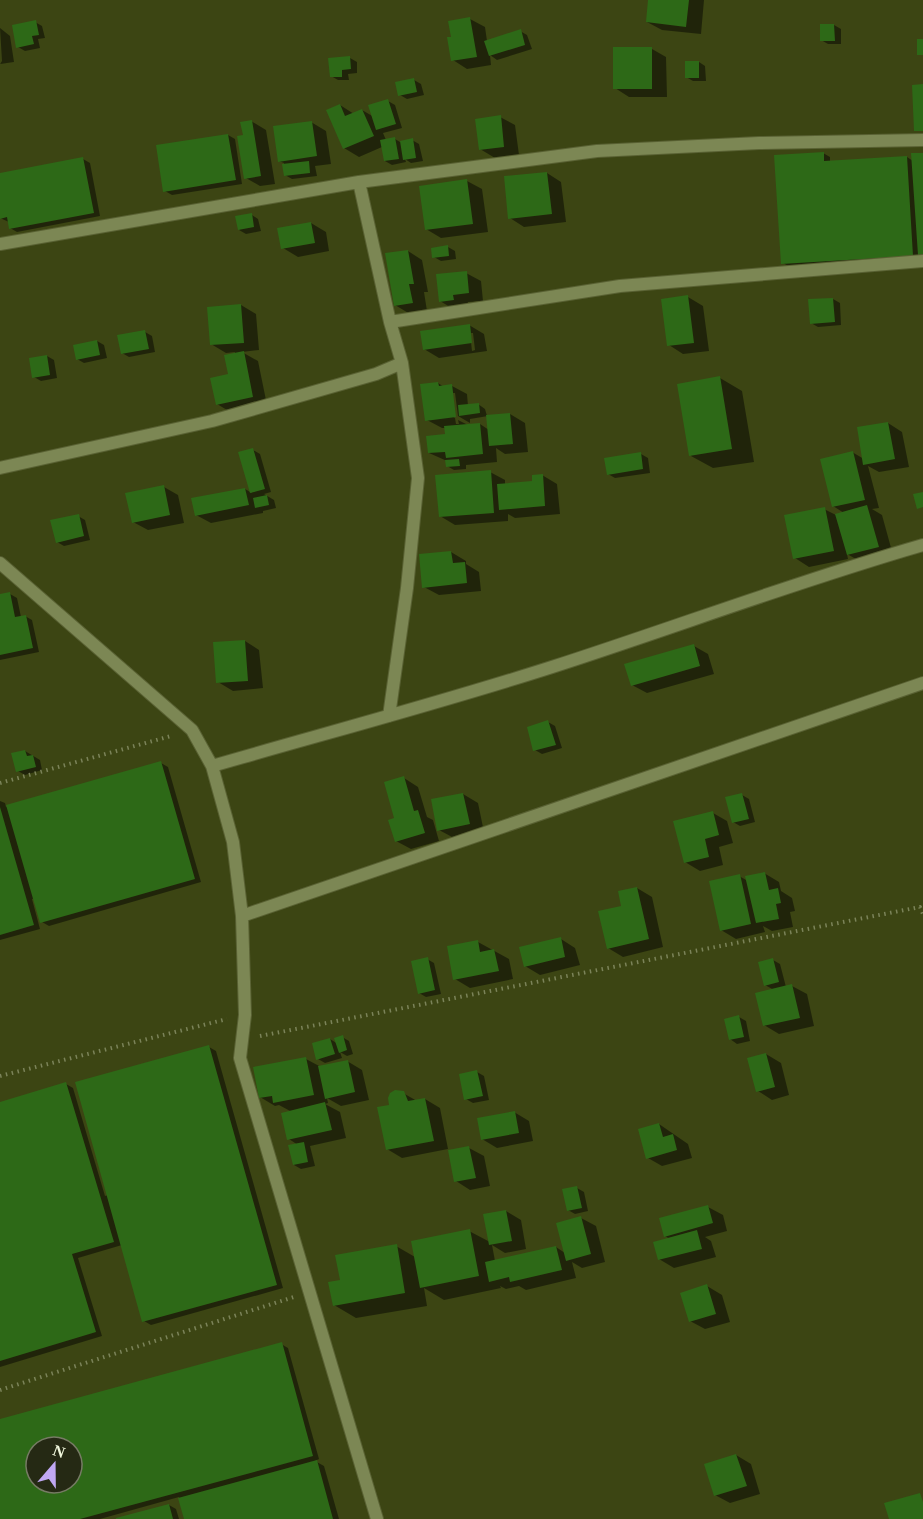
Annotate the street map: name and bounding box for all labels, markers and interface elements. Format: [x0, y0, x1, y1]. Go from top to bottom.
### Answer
north arrow [24, 1435, 84, 1495]
text: N [51, 1441, 68, 1461]

